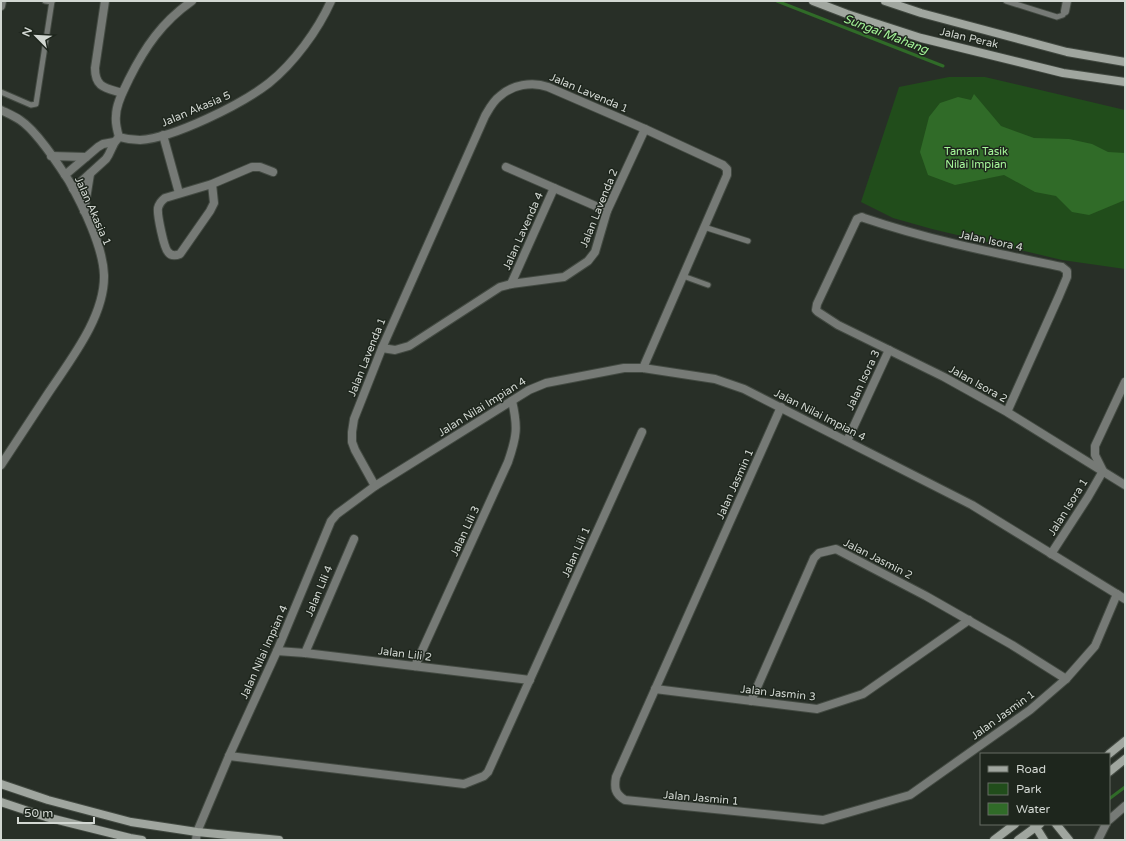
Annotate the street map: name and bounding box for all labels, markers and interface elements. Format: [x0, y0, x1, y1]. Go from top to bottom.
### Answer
water label: Sungai Mahang [842, 11, 932, 57]
north arrow [16, 16, 56, 56]
text: N [20, 25, 35, 39]
street label: Jalan Perak [938, 25, 1000, 51]
street label: Jalan Lavenda 1 [548, 71, 630, 115]
street label: Jalan Akasia 5 [159, 89, 233, 129]
park label: Taman Tasik Nilai Impian [944, 145, 1008, 171]
street label: Jalan Lavenda 2 [577, 167, 621, 249]
street label: Jalan Akasia 1 [72, 175, 114, 247]
street label: Jalan Lavenda 4 [500, 190, 546, 272]
street label: Jalan Isora 4 [958, 228, 1024, 254]
street label: Jalan Lavenda 1 [345, 316, 389, 398]
street label: Jalan Isora 3 [843, 348, 883, 412]
street label: Jalan Isora 2 [946, 363, 1010, 405]
street label: Jalan Nilai Impian 4 [436, 375, 528, 439]
street label: Jalan Nilai Impian 4 [772, 386, 868, 444]
street label: Jalan Jasmin 1 [714, 447, 756, 521]
street label: Jalan Isora 1 [1045, 476, 1091, 538]
street label: Jalan Lili 3 [448, 504, 482, 558]
street label: Jalan Lili 1 [559, 525, 593, 579]
street label: Jalan Jasmin 2 [841, 536, 915, 582]
street label: Jalan Lili 4 [302, 563, 336, 618]
street label: Jalan Nilai Impian 4 [237, 603, 291, 701]
street label: Jalan Lili 2 [377, 644, 433, 664]
street label: Jalan Jasmin 3 [740, 683, 816, 703]
street label: Jalan Jasmin 1 [969, 687, 1037, 743]
legend [980, 753, 1110, 825]
text: Road [1016, 762, 1046, 776]
text: Park [1016, 782, 1042, 796]
street label: Jalan Jasmin 1 [663, 788, 739, 808]
scale bar [18, 799, 94, 825]
text: Water [1016, 802, 1051, 816]
text: 50 m [24, 806, 53, 820]

